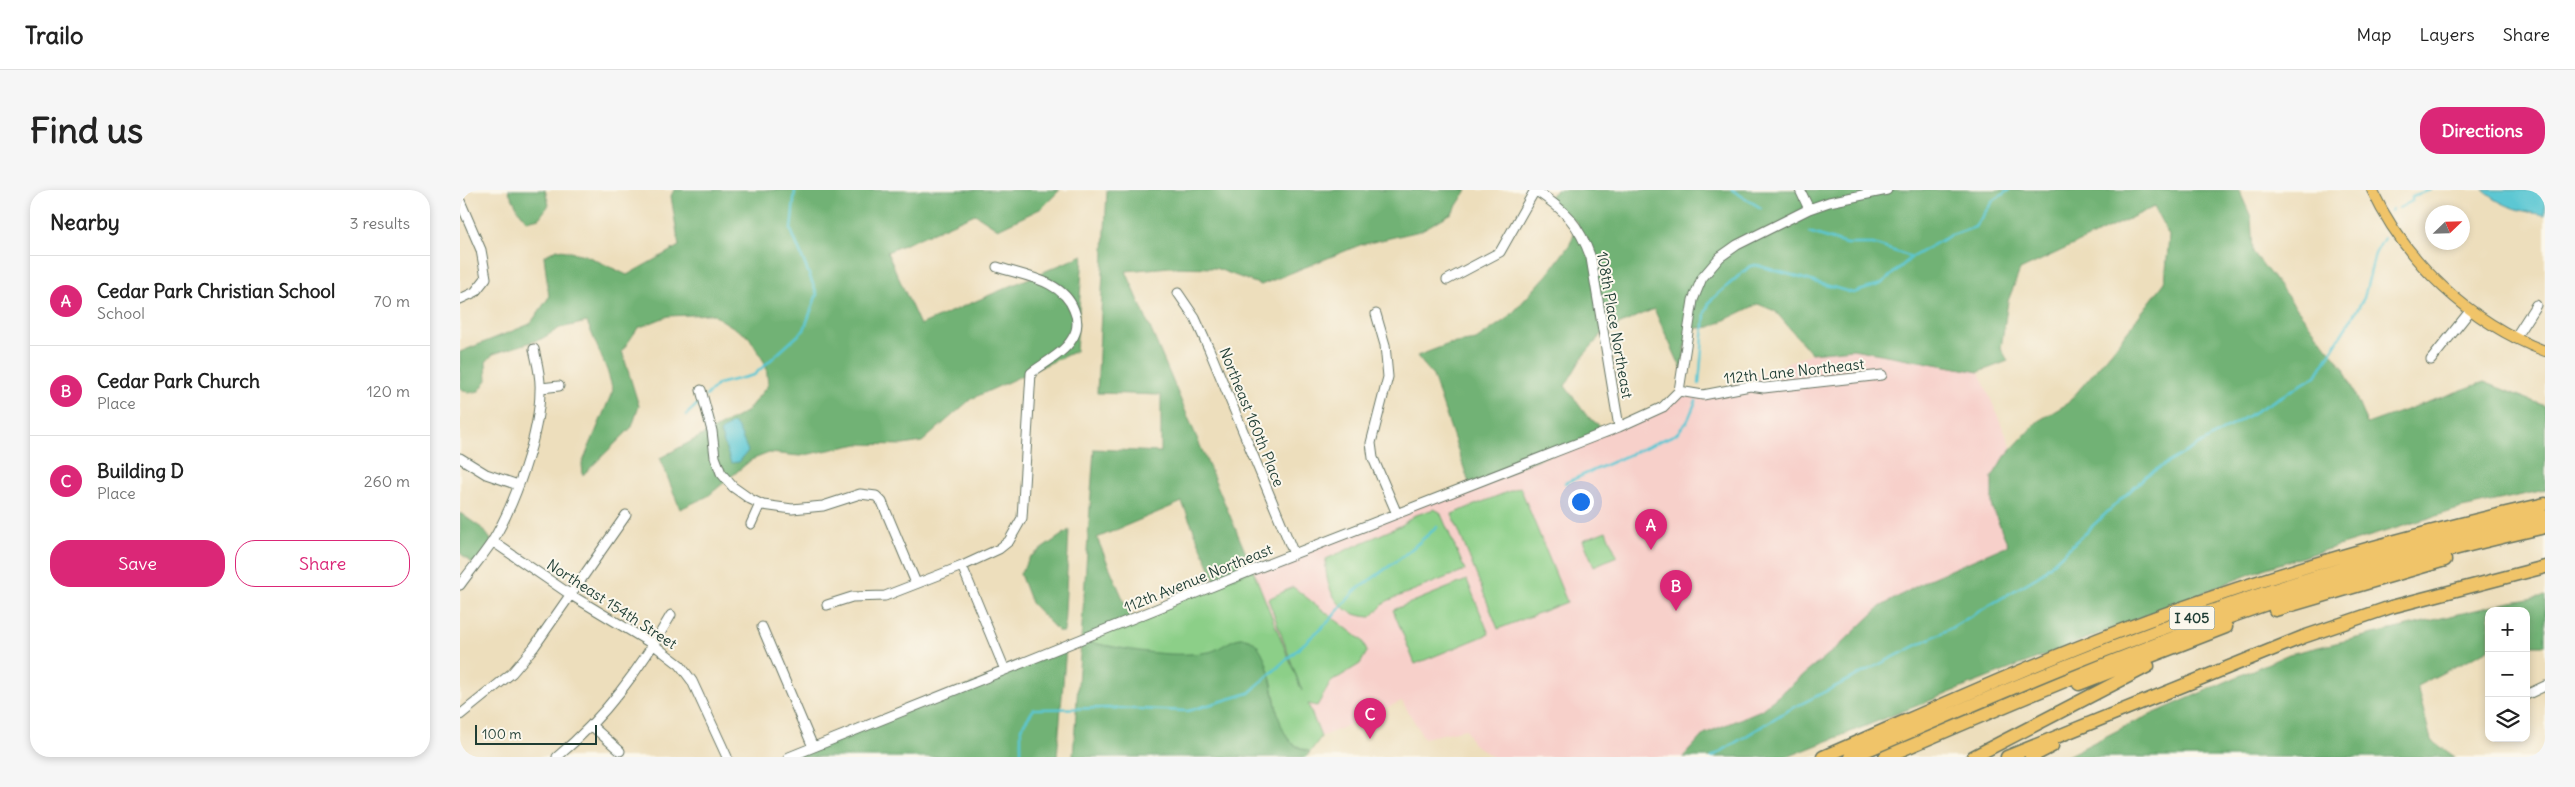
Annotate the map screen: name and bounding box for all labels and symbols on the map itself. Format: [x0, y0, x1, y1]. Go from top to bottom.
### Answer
north arrow [2425, 205, 2470, 250]
street label: 108th Place Northeast [1593, 250, 1637, 400]
street label: Northeast 160th Place [1215, 345, 1289, 489]
street label: 112th Lane Northeast [1723, 354, 1865, 388]
your location [1568, 489, 1594, 515]
pin: A [1635, 509, 1667, 550]
street label: 112th Avenue Northeast [1121, 540, 1275, 616]
street label: Northeast 154th Street [543, 555, 681, 653]
pin: B [1660, 570, 1692, 611]
road number: I 405 [2170, 606, 2214, 629]
pin: C [1354, 698, 1386, 739]
scale bar [475, 722, 598, 745]

